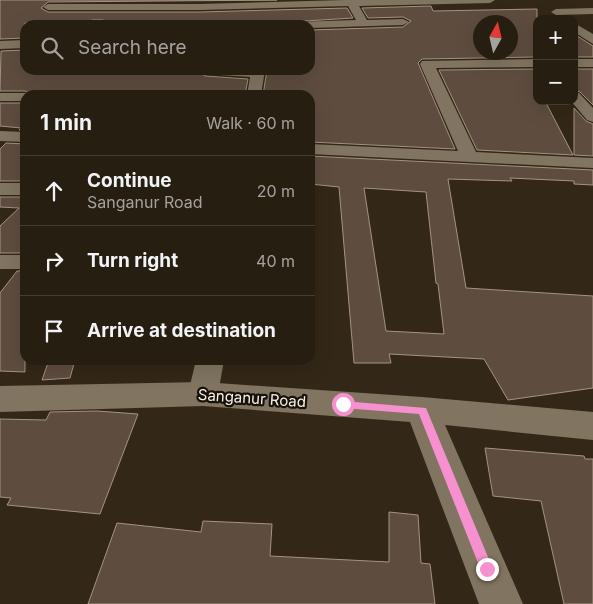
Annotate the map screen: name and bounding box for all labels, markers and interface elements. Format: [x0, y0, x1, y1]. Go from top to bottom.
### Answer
north arrow [473, 15, 518, 60]
map controls [533, 15, 578, 105]
button: + [533, 15, 578, 60]
search box [20, 20, 315, 75]
icon: search [38, 34, 66, 62]
text: Search here [78, 36, 187, 59]
button: − [533, 60, 578, 105]
text: 1 min [40, 110, 92, 135]
text: Walk · 60 m [206, 113, 295, 133]
text: Continue [87, 169, 172, 192]
icon: ahead [40, 177, 68, 205]
text: 20 m [257, 181, 295, 201]
text: Sanganur Road [87, 192, 203, 212]
icon: right [40, 247, 68, 275]
text: Turn right [87, 249, 178, 272]
text: 40 m [256, 251, 295, 271]
icon: arrive [40, 317, 68, 345]
text: Arrive at destination [87, 319, 276, 342]
street label: Sanganur Road [197, 385, 307, 411]
route start [332, 393, 355, 416]
route end [476, 558, 499, 581]

